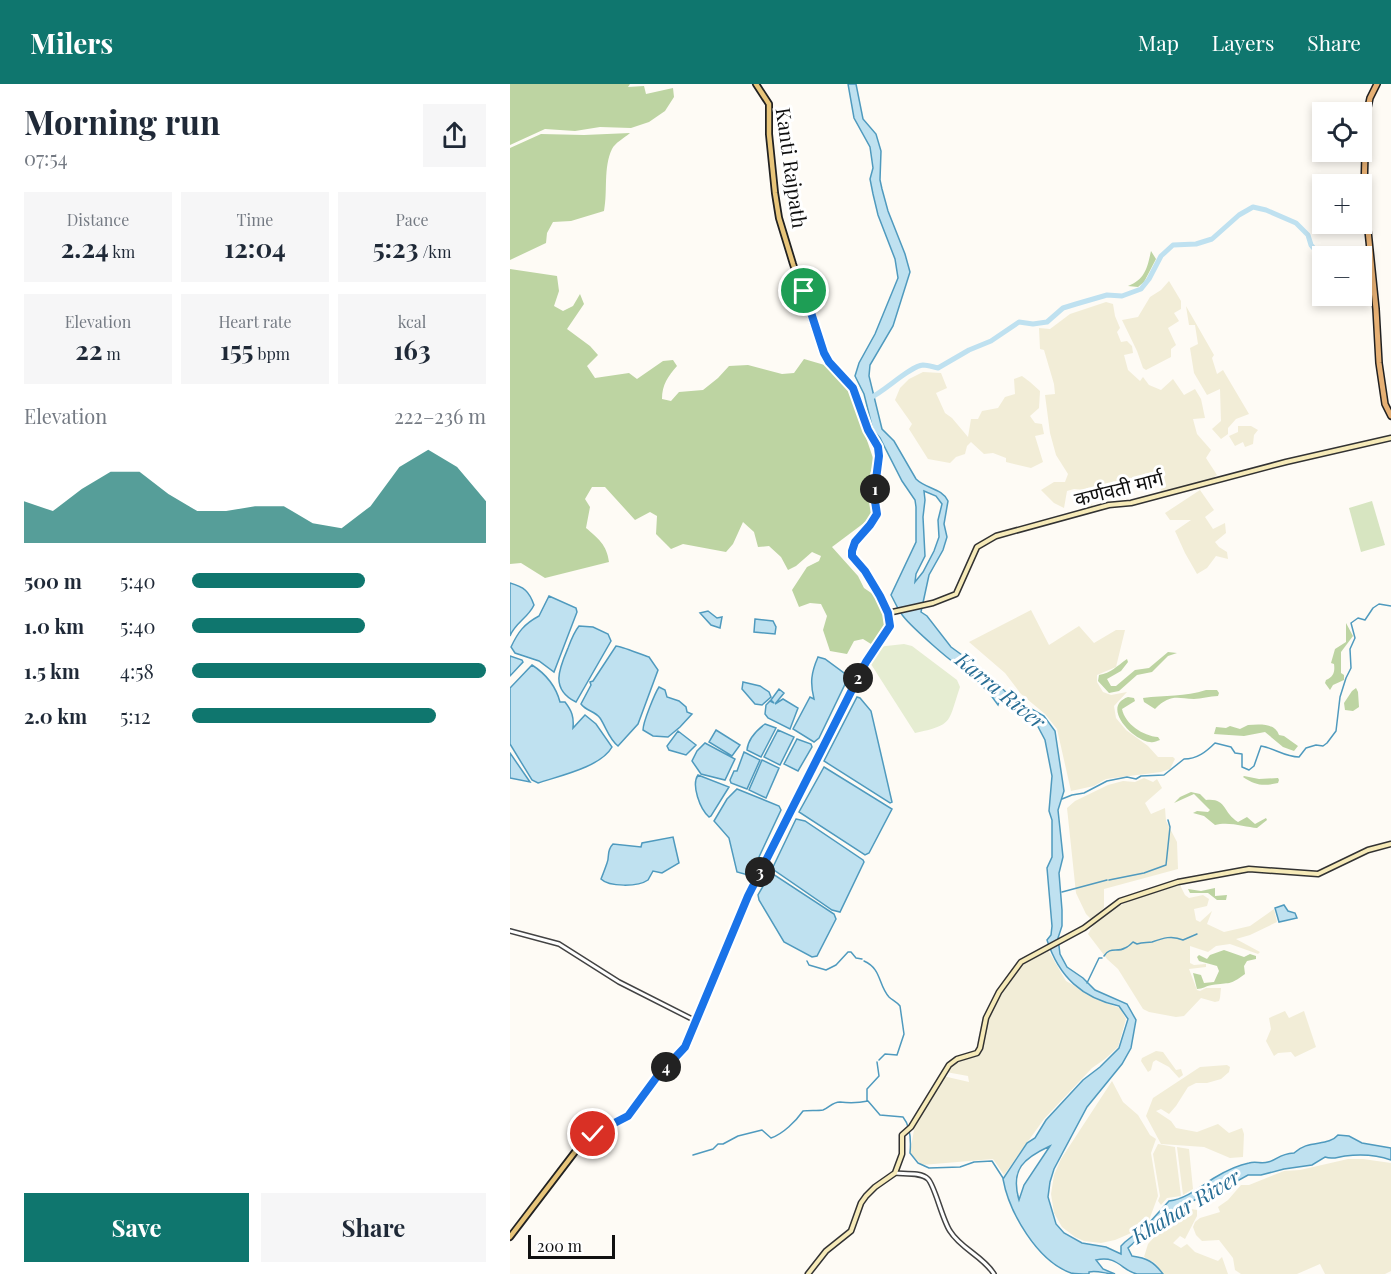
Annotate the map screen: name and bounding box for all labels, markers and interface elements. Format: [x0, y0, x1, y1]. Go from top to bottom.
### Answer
text: Milers [30, 24, 113, 61]
text: Map [1138, 28, 1179, 56]
text: Layers [1212, 28, 1274, 56]
text: Share [1307, 28, 1361, 56]
text: Morning run [24, 99, 220, 143]
map controls [1312, 102, 1372, 306]
button: locate [1312, 102, 1372, 162]
button: share [423, 104, 486, 167]
street label: Kanti Rajpath [771, 106, 814, 230]
text: 07:54 [24, 144, 68, 171]
button: + [1312, 174, 1372, 234]
text: Distance [67, 209, 129, 230]
text: Time [237, 209, 273, 230]
text: Pace [395, 209, 429, 230]
text: 2.24 [61, 230, 109, 265]
text: 12:04 [224, 230, 286, 265]
text: 5:23 [373, 230, 418, 265]
text: km [109, 241, 135, 262]
text: /km [418, 241, 451, 262]
button: − [1312, 246, 1372, 306]
pin [778, 265, 829, 316]
icon: arrive [787, 274, 820, 307]
text: Elevation [65, 311, 131, 332]
text: Heart rate [218, 311, 292, 332]
text: kcal [398, 311, 426, 332]
text: 22 [75, 332, 103, 367]
text: 155 [220, 332, 254, 367]
text: 163 [393, 332, 431, 367]
text: m [103, 343, 121, 364]
text: bpm [254, 343, 290, 364]
text: Elevation [24, 402, 107, 429]
text: 222–236 m [394, 402, 486, 429]
street label: कर्णवती मार्ग [1071, 463, 1167, 512]
pin: 1 [860, 474, 890, 504]
text: 1 [872, 478, 878, 499]
text: 500 m [24, 567, 82, 594]
text: 5:40 [120, 567, 156, 594]
text: 1.0 km [24, 612, 84, 639]
text: 5:40 [120, 612, 156, 639]
water label: Karra River [950, 644, 1053, 735]
text: 1.5 km [24, 657, 80, 684]
text: 4:58 [120, 657, 154, 684]
pin: 2 [843, 663, 873, 693]
text: 2 [854, 667, 862, 688]
text: 2.0 km [24, 702, 87, 729]
text: 5:12 [120, 702, 151, 729]
pin: 3 [745, 857, 775, 887]
text: 3 [756, 861, 764, 882]
pin: 4 [651, 1052, 681, 1082]
text: 4 [662, 1056, 670, 1077]
pin [567, 1108, 618, 1159]
icon: check [576, 1117, 609, 1150]
water label: Khahar River [1124, 1161, 1246, 1249]
button: Save [24, 1193, 249, 1262]
button: Share [261, 1193, 486, 1262]
scale bar [528, 1232, 615, 1260]
text: 200 m [537, 1235, 582, 1256]

